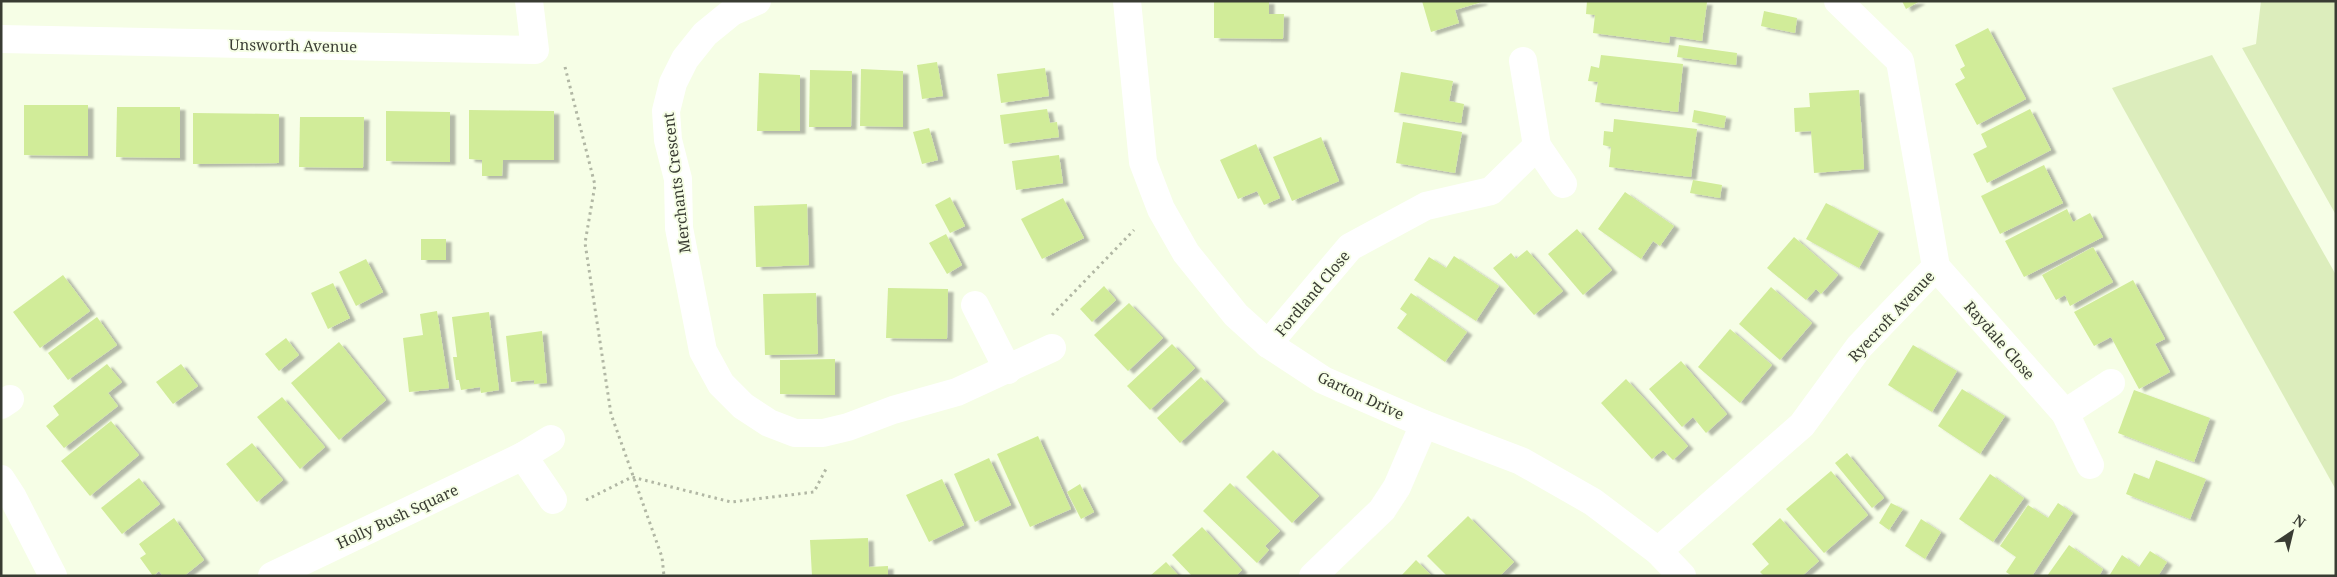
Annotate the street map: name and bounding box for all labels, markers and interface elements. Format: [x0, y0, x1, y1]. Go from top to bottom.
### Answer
street label: Unsworth Avenue [229, 34, 357, 56]
street label: Merchants Crescent [657, 112, 695, 254]
street label: Fordland Close [1270, 246, 1354, 340]
street label: Ryecroft Avenue [1844, 266, 1938, 366]
street label: Raydale Close [1960, 296, 2040, 384]
street label: Garton Drive [1315, 366, 1407, 424]
street label: Holly Bush Square [333, 479, 461, 553]
north arrow [2267, 507, 2317, 557]
text: N [2290, 510, 2310, 532]

